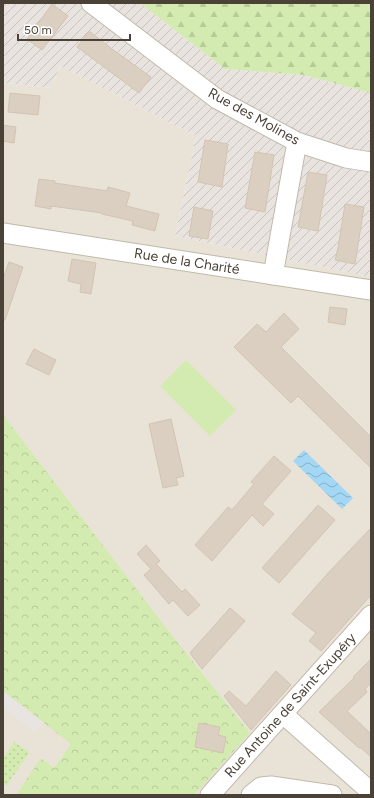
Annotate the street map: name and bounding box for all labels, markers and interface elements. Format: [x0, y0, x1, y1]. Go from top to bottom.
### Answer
scale bar [18, 16, 130, 42]
text: 50 m [24, 23, 52, 37]
street label: Rue des Molines [205, 84, 302, 149]
street label: Rue de la Charité [133, 245, 241, 278]
street label: Rue Antoine de Saint-Exupéry [221, 629, 360, 781]

